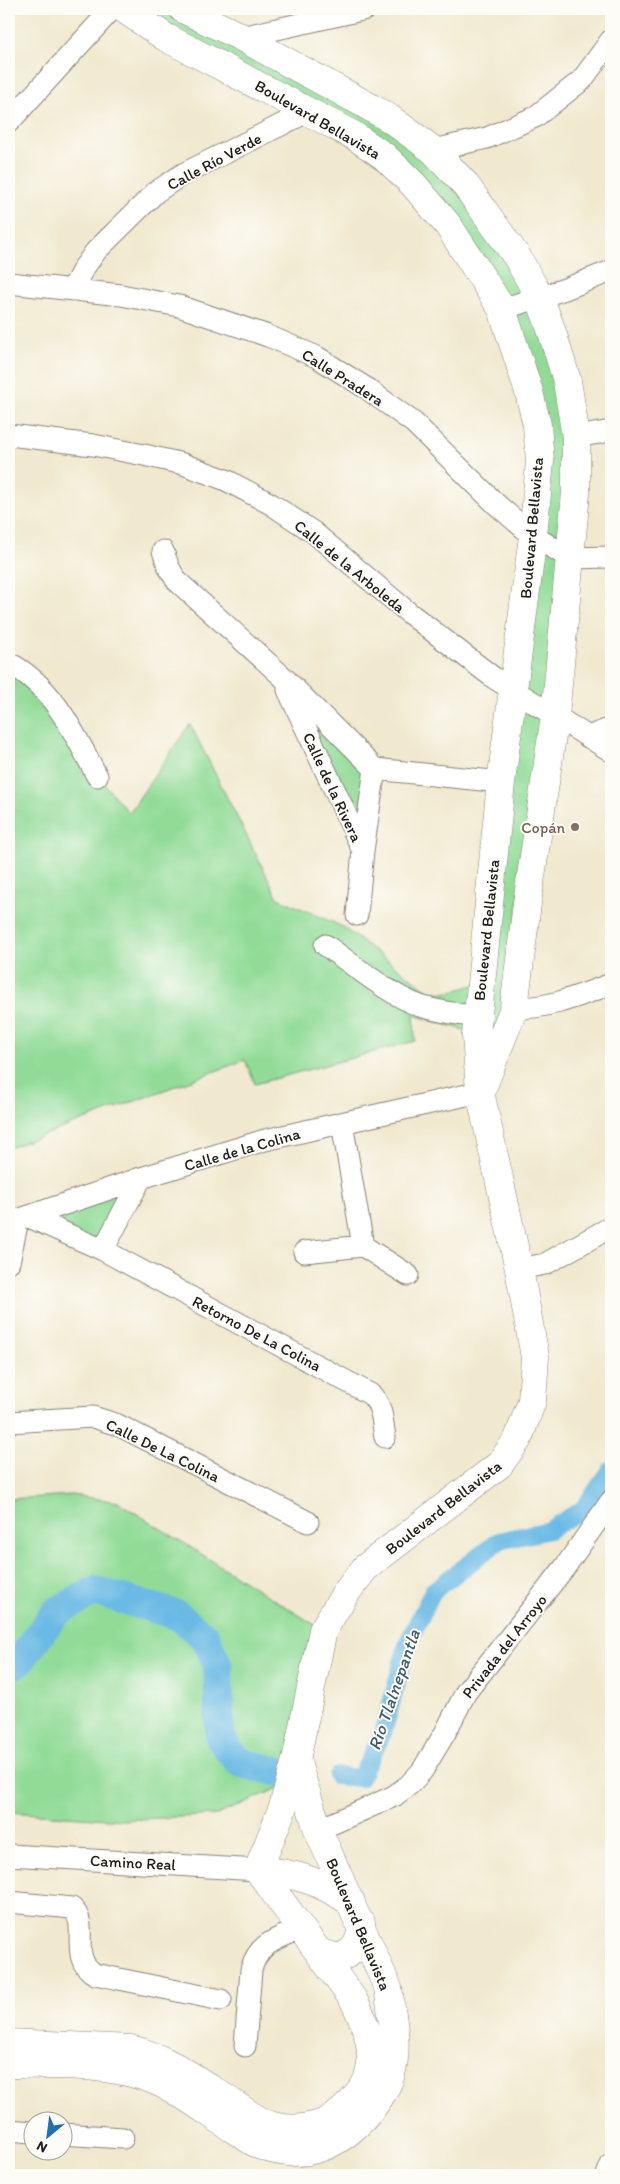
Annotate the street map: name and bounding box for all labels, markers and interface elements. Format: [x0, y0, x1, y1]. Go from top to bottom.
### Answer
street label: Boulevard Bellavista [252, 76, 384, 163]
street label: Calle Río Verde [164, 129, 265, 194]
street label: Calle Pradera [298, 345, 387, 410]
street label: Boulevard Bellavista [516, 456, 547, 600]
street label: Calle de la Arboleda [290, 516, 410, 617]
street label: Calle de la Rivera [299, 729, 367, 846]
place label: Copán [521, 818, 565, 837]
marker: Copán [569, 821, 581, 833]
street label: Boulevard Bellavista [470, 858, 503, 1002]
street label: Calle de la Colina [182, 1124, 303, 1175]
street label: Retorno De La Colina [189, 1291, 324, 1375]
street label: Calle De La Colina [103, 1415, 223, 1487]
street label: Boulevard Bellavista [382, 1456, 505, 1559]
street label: Privada del Arroyo [458, 1591, 551, 1702]
water label: Río Tlalnepantla [363, 1626, 425, 1753]
street label: Camino Real [90, 1851, 177, 1874]
street label: Boulevard Bellavista [322, 1855, 395, 1993]
north arrow [22, 2112, 72, 2162]
text: N [34, 2137, 50, 2157]

